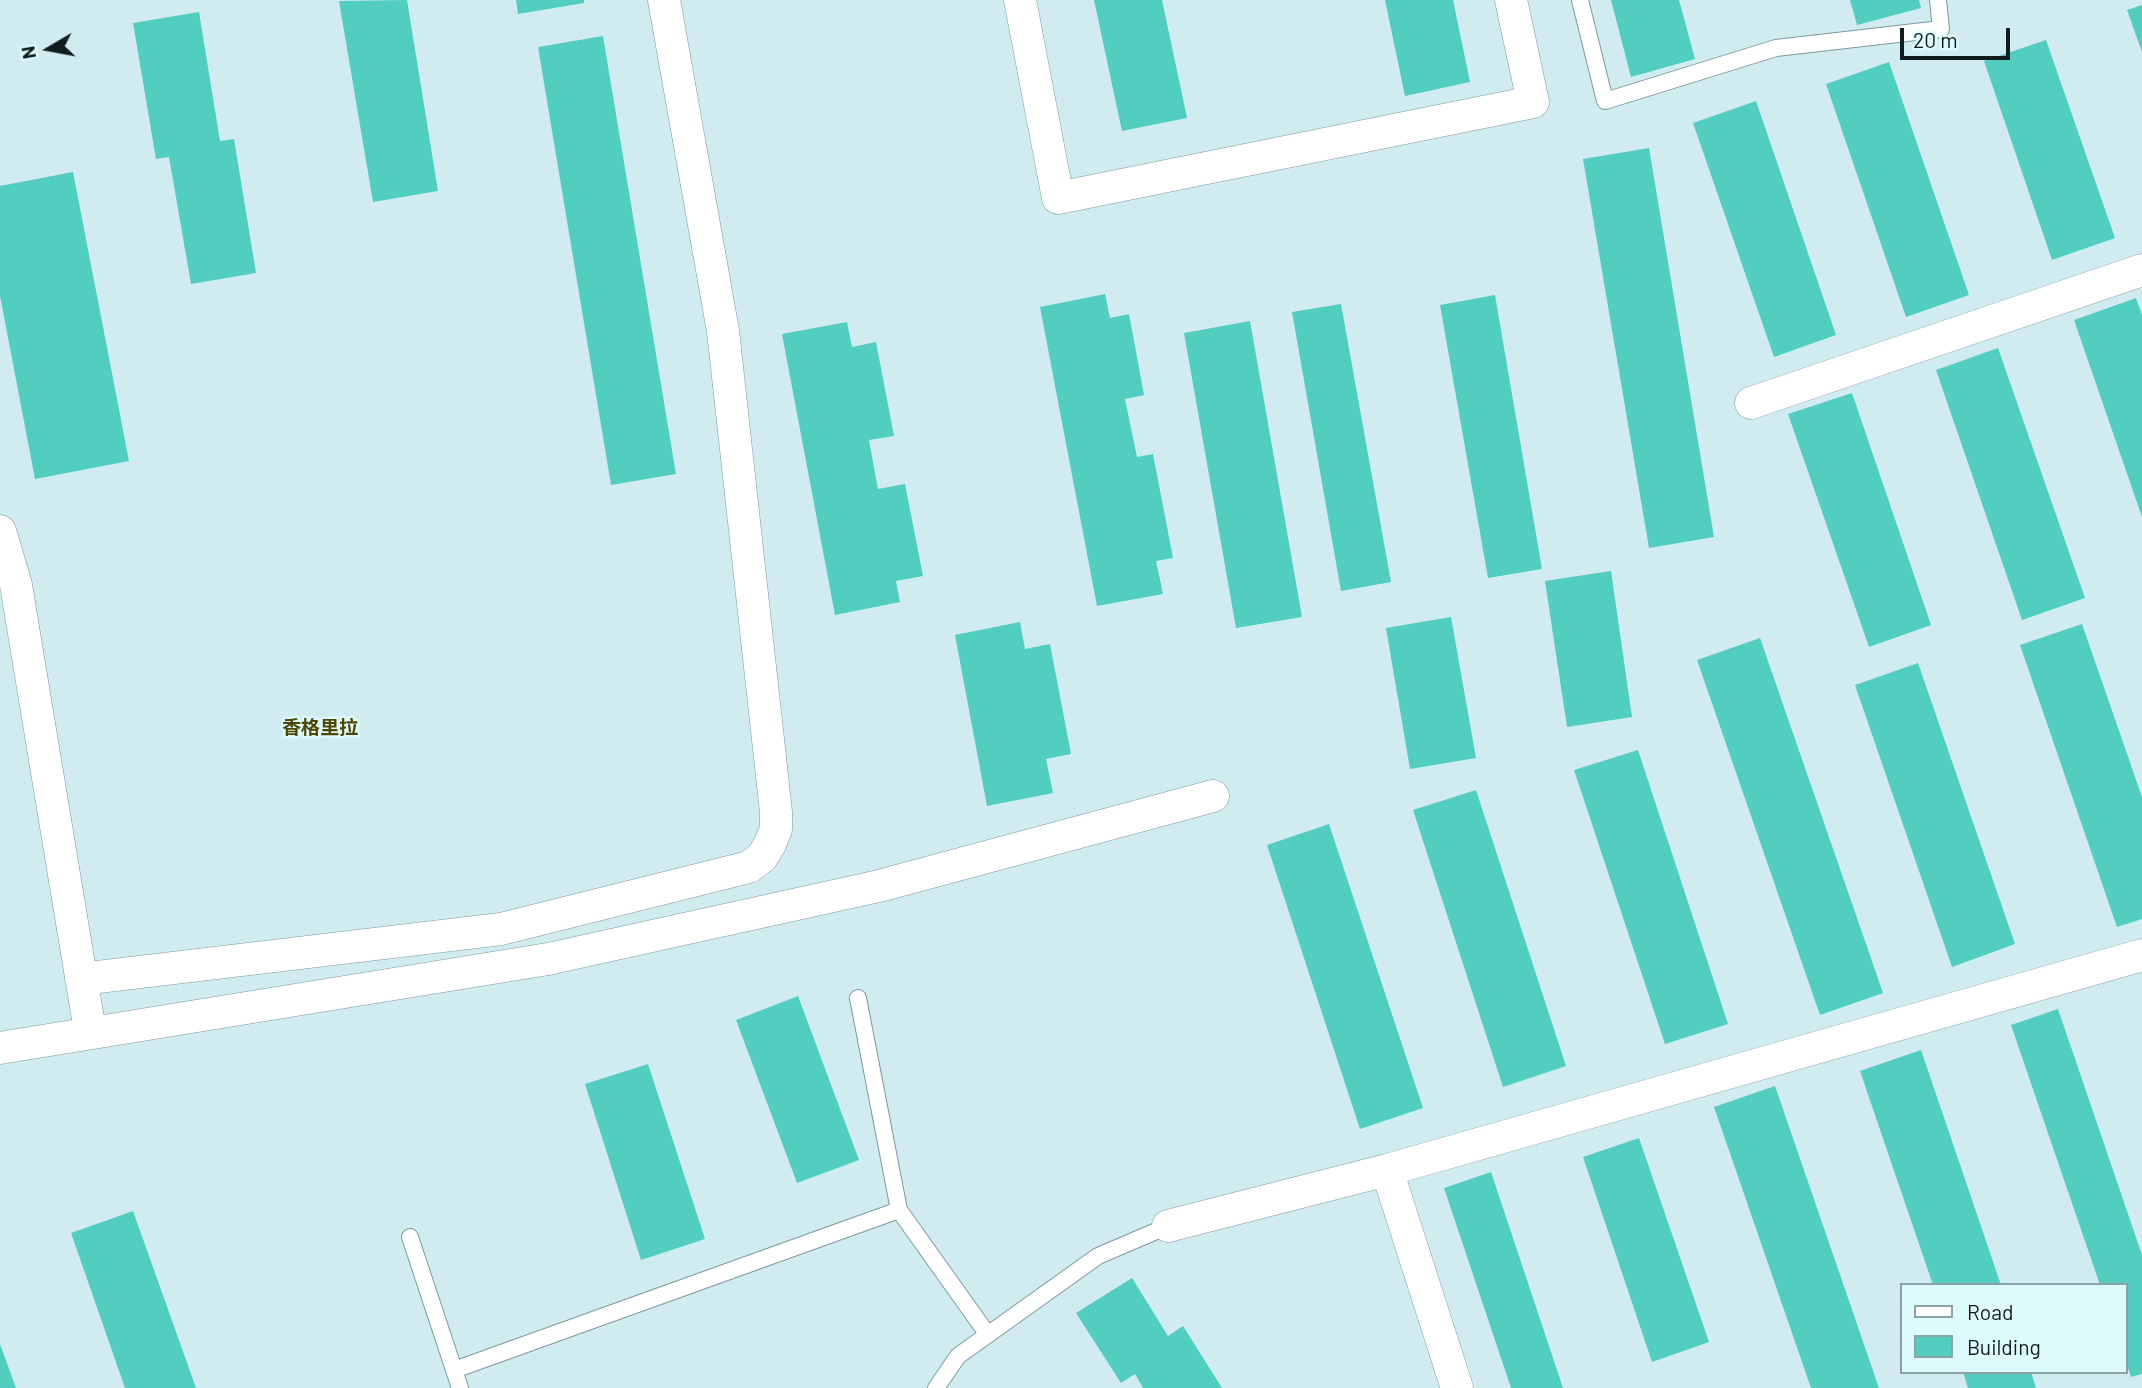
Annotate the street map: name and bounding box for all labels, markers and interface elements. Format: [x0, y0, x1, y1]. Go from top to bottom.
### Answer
north arrow [14, 14, 84, 84]
scale bar [1904, 14, 2014, 58]
text: 20 m [1913, 27, 1958, 52]
text: N [15, 45, 40, 61]
district label: 香格里拉 [282, 717, 358, 739]
legend [1900, 1283, 2128, 1374]
text: Road [1967, 1299, 2013, 1324]
text: Building [1967, 1334, 2041, 1359]

